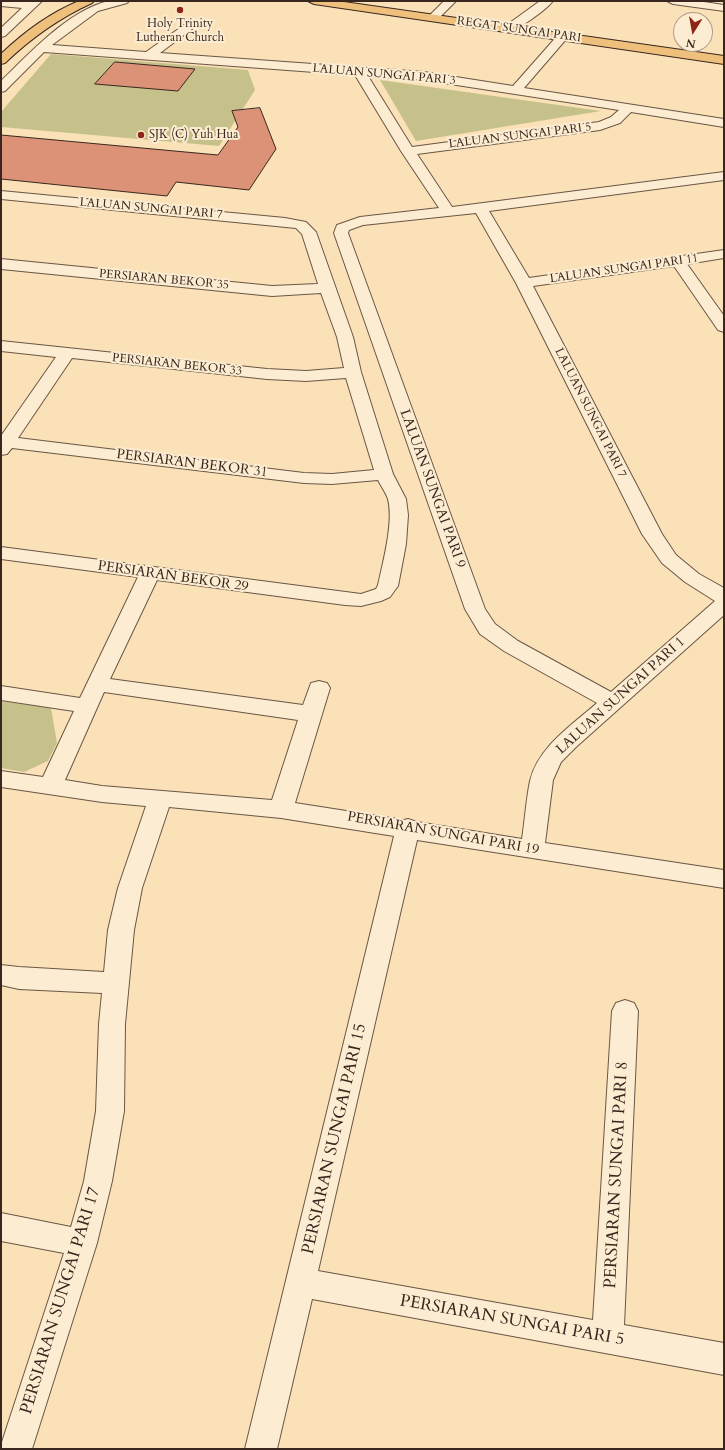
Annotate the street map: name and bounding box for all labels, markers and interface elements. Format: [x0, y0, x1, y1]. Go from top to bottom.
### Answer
marker: Holy Trinity Lutheran Church [175, 5, 185, 15]
north arrow [673, 12, 713, 52]
street label: REGAT SUNGAI PARI [456, 14, 582, 46]
place label: Holy Trinity Lutheran Church [136, 17, 224, 45]
text: N [685, 35, 697, 52]
street label: LALUAN SUNGAI PARI 3 [312, 62, 456, 88]
street label: LALUAN SUNGAI PARI 5 [448, 120, 592, 152]
place label: SJK (C) Yuh Hua [149, 128, 238, 142]
marker: SJK (C) Yuh Hua [136, 130, 146, 140]
street label: LALUAN SUNGAI PARI 7 [79, 196, 223, 222]
street label: LALUAN SUNGAI PARI 11 [549, 251, 699, 287]
street label: PERSIARAN BEKOR 35 [98, 267, 230, 293]
street label: LALUAN SUNGAI PARI 7 [551, 346, 629, 480]
street label: PERSIARAN BEKOR 33 [111, 351, 243, 379]
street label: LALUAN SUNGAI PARI 9 [395, 407, 469, 571]
street label: PERSIARAN BEKOR 31 [115, 446, 269, 482]
street label: PERSIARAN BEKOR 29 [96, 558, 250, 596]
street label: LALUAN SUNGAI PARI 1 [553, 634, 689, 758]
street label: PERSIARAN SUNGAI PARI 19 [346, 809, 540, 859]
street label: PERSIARAN SUNGAI PARI 15 [298, 1022, 372, 1256]
street label: PERSIARAN SUNGAI PARI 8 [601, 1061, 633, 1289]
street label: PERSIARAN SUNGAI PARI 17 [17, 1185, 105, 1417]
street label: PERSIARAN SUNGAI PARI 5 [398, 1291, 626, 1351]

